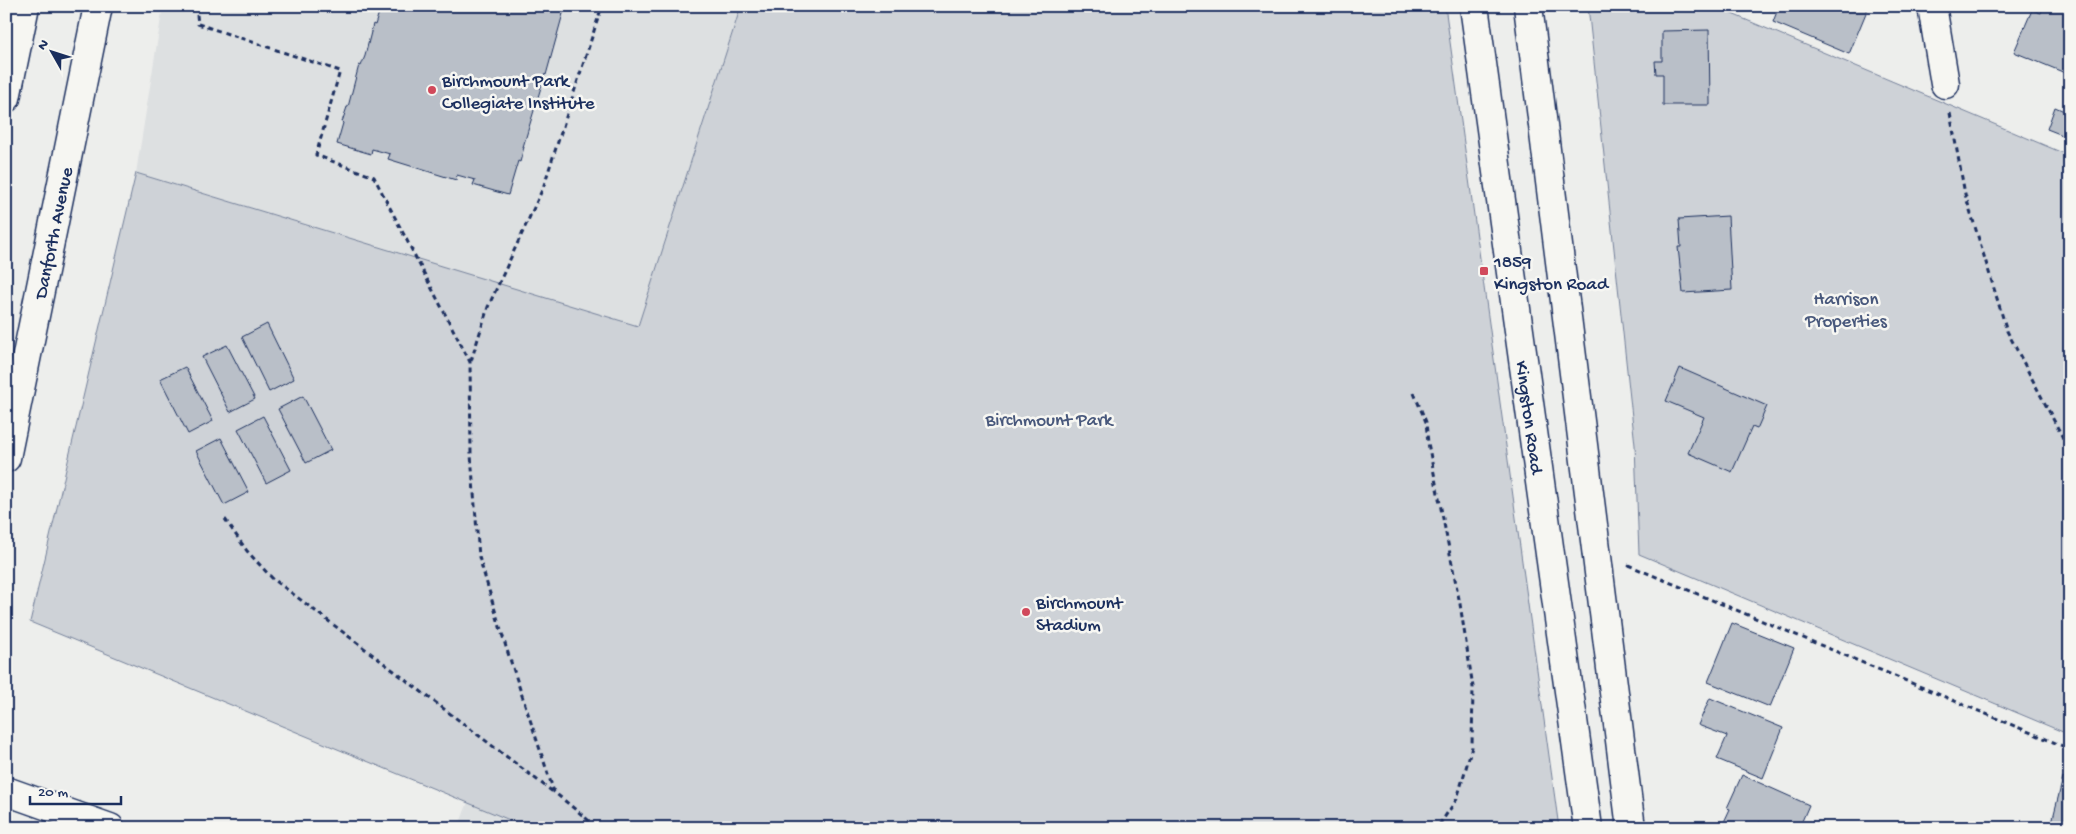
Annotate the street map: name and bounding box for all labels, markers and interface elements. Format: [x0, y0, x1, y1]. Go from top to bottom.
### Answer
north arrow [28, 28, 78, 78]
text: N [34, 36, 53, 54]
place label: Birchmount Park Collegiate Institute [441, 71, 595, 116]
marker: Birchmount Park Collegiate Institute [426, 84, 438, 96]
street label: Danforth Avenue [30, 165, 80, 303]
place label: 1859 Kingston Road [1493, 252, 1610, 297]
marker: 1859 Kingston Road [1478, 265, 1490, 277]
park label: Harrison Properties [1804, 289, 1888, 334]
street label: Kingston Road [1508, 359, 1547, 478]
park label: Birchmount Park [985, 410, 1114, 433]
place label: Birchmount Stadium [1035, 593, 1125, 638]
marker: Birchmount Stadium [1020, 606, 1032, 618]
scale bar [30, 774, 121, 806]
text: 20 m [38, 784, 68, 802]

